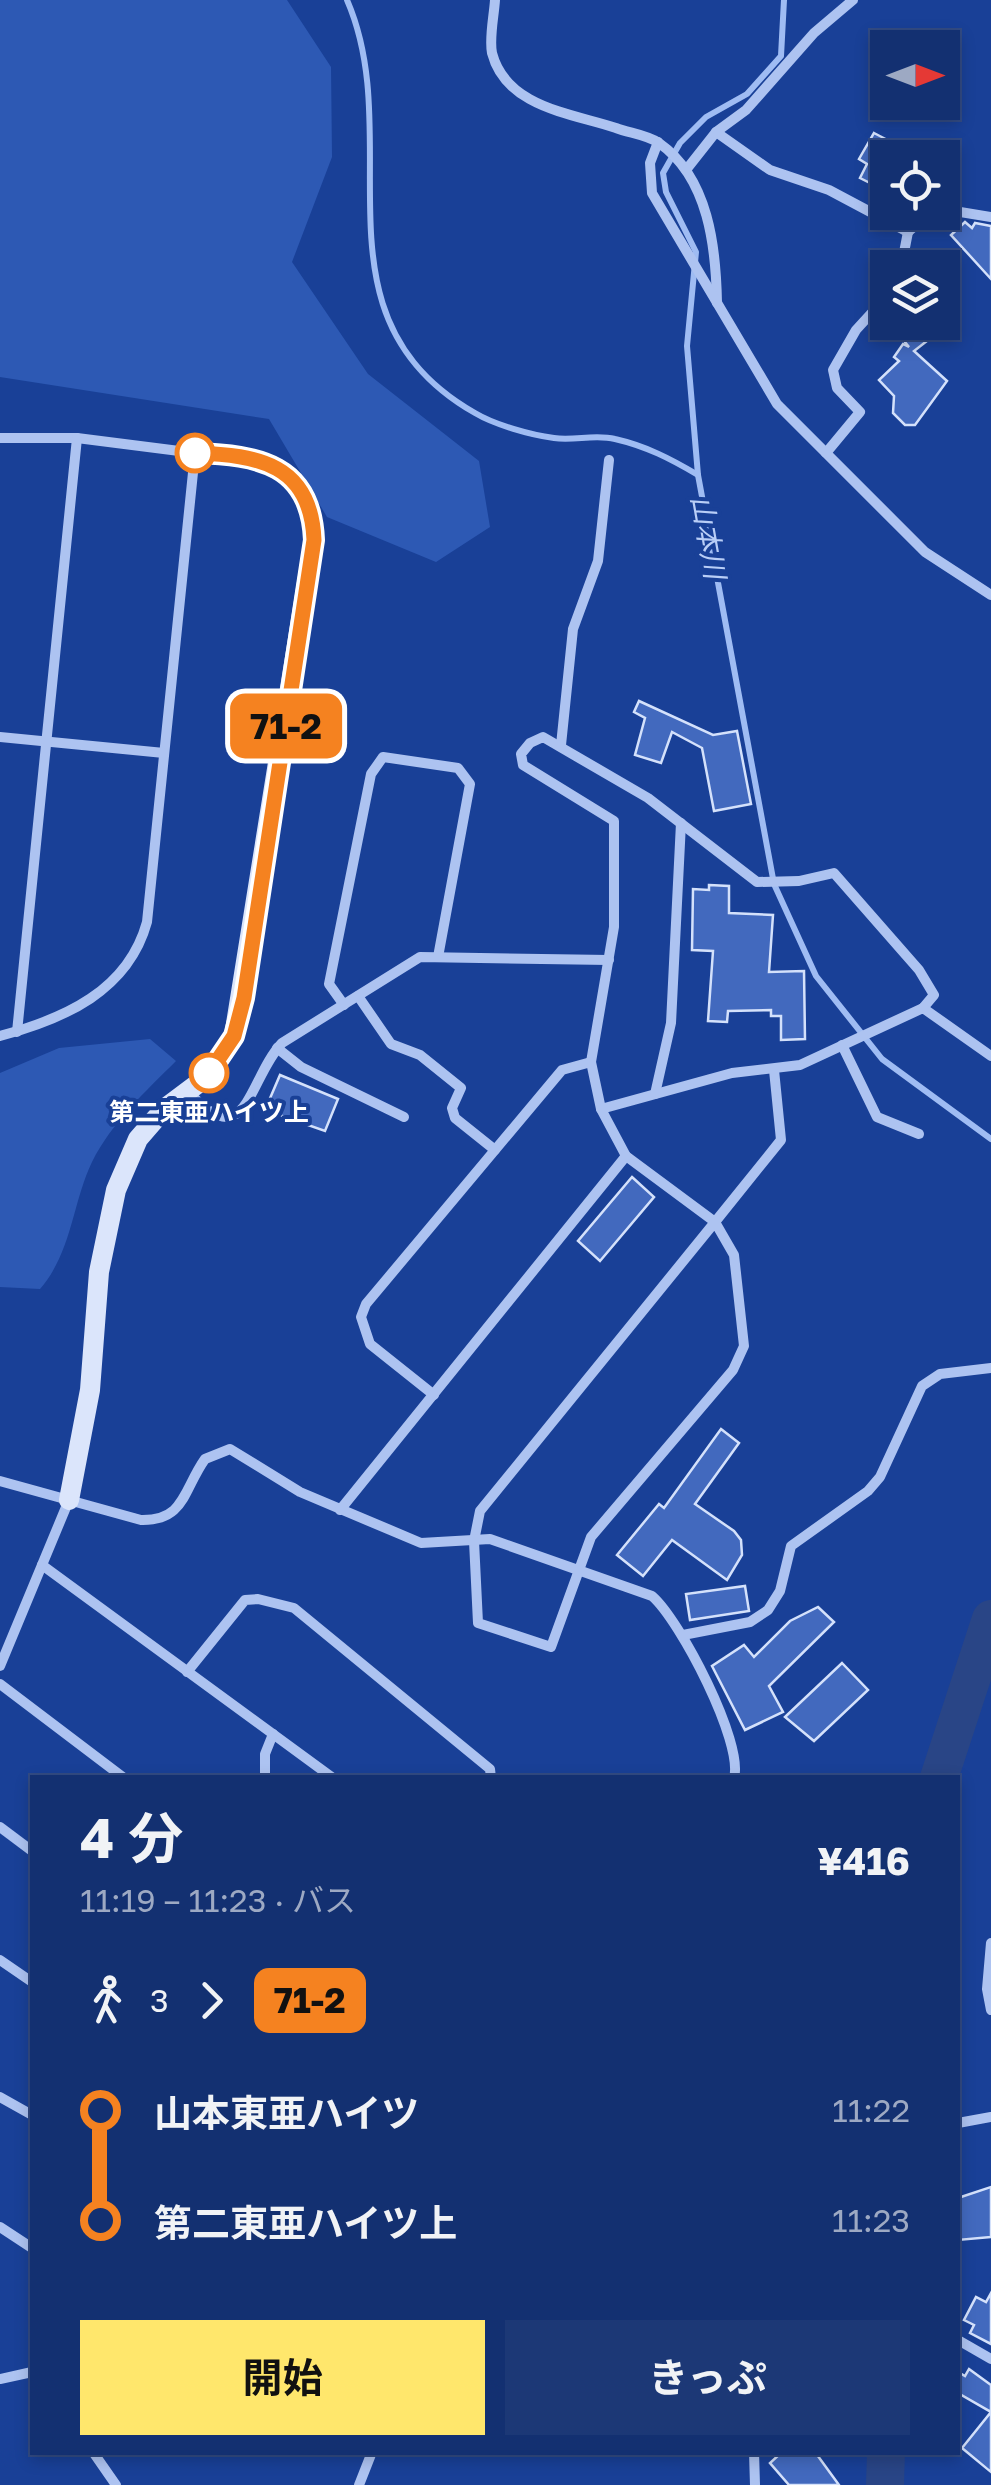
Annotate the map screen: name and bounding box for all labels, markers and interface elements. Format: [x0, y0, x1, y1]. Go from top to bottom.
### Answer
north arrow [870, 30, 960, 120]
map controls [870, 30, 960, 340]
button: locate [870, 140, 960, 230]
button: layers [870, 250, 960, 340]
unlabelled marker [176, 434, 214, 472]
water label: 山本川 [685, 493, 733, 584]
line badge: 71-2 [216, 694, 356, 758]
text: 71-2 [250, 705, 322, 747]
marker: 第二東亜ハイツ上 [190, 1054, 228, 1092]
place label: 第二東亜ハイツ上 [109, 1096, 309, 1127]
text: 4 分 [80, 1804, 183, 1870]
text: ¥416 [817, 1838, 910, 1883]
text: 11:19 – 11:23 · バス [80, 1881, 356, 1919]
icon: walk [80, 1973, 135, 2028]
icon: forward [184, 1973, 239, 2028]
text: 71-2 [274, 1979, 346, 2021]
text: 3 [150, 1981, 169, 2019]
text: 山本東亜ハイツ [154, 2090, 419, 2135]
text: 11:22 [832, 2091, 910, 2129]
text: 第二東亜ハイツ上 [154, 2200, 457, 2245]
text: 11:23 [832, 2201, 910, 2239]
button: 開始 [80, 2320, 485, 2435]
button: きっぷ [505, 2320, 910, 2435]

